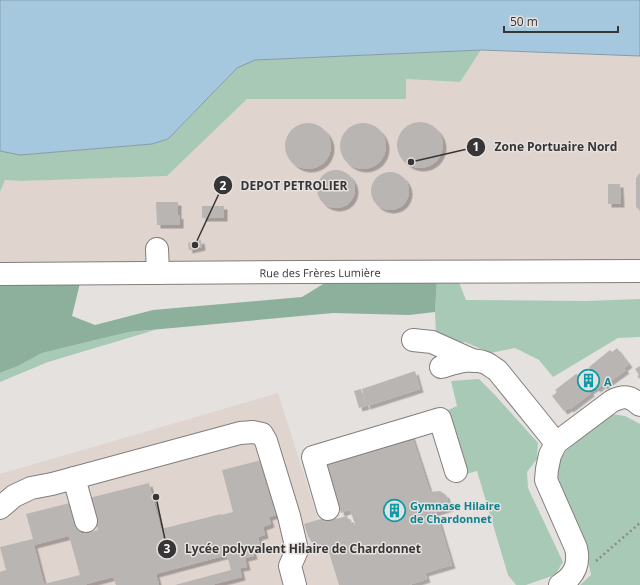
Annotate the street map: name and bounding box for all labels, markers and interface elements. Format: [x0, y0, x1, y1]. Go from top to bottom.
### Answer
scale bar [504, 8, 618, 34]
text: 50 m [510, 13, 538, 30]
callout: Zone Portuaire Nord [466, 135, 625, 159]
text: 1 [473, 138, 479, 155]
text: Zone Portuaire Nord [495, 138, 617, 155]
callout: DEPOT PETROLIER [213, 173, 356, 197]
text: 2 [220, 177, 227, 194]
text: DEPOT PETROLIER [241, 177, 347, 194]
street label: Rue des Frères Lumière [259, 264, 381, 280]
building icon: A [576, 368, 602, 394]
place label: A [604, 374, 612, 389]
building icon: Gymnase Hilaire de Chardonnet [382, 498, 408, 524]
place label: Gymnase Hilaire de Chardonnet [410, 498, 501, 526]
callout: Lycée polyvalent Hilaire de Chardonnet [157, 537, 429, 561]
text: 3 [164, 540, 171, 557]
text: Lycée polyvalent Hilaire de Chardonnet [185, 540, 421, 557]

